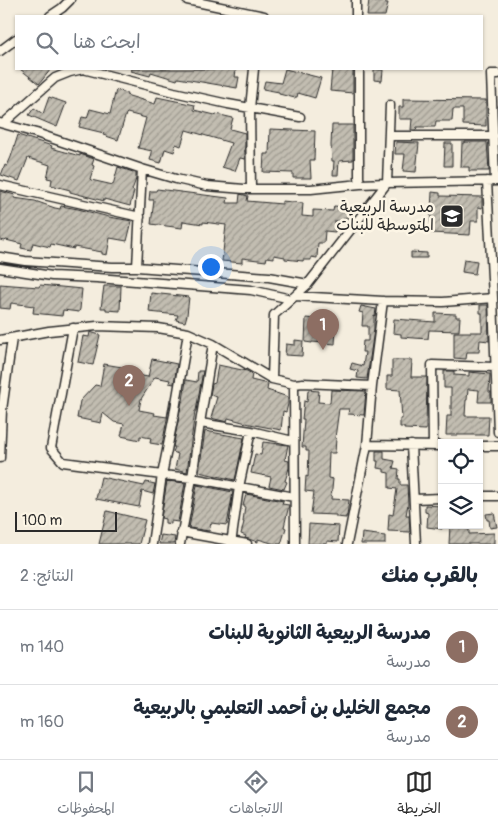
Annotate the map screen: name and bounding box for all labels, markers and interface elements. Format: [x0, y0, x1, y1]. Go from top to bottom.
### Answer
search box [15, 15, 483, 70]
icon: search [33, 29, 61, 57]
text: ابحث هنا [73, 30, 141, 54]
place label: مدرسة الربيعية المتوسطة للبنات [336, 197, 434, 235]
school or university icon: مدرسة الربيعية المتوسطة للبنات [439, 203, 465, 229]
your location [198, 254, 224, 280]
pin: 1 [307, 309, 339, 350]
pin: 2 [113, 365, 145, 406]
map controls [438, 439, 483, 529]
button: locate [438, 439, 483, 484]
button: layers [438, 484, 483, 529]
scale bar [15, 509, 118, 532]
text: 100 m [22, 512, 62, 529]
text: بالقرب منك [381, 562, 478, 589]
text: النتائج: 2 [20, 566, 74, 586]
text: مدرسة الربيعية الثانوية للبنات [209, 621, 431, 645]
text: 140 m [20, 637, 64, 657]
text: 1 [459, 637, 465, 657]
text: مدرسة [386, 652, 431, 672]
text: مجمع الخليل بن أحمد التعليمي بالربيعية [133, 696, 431, 720]
text: 160 m [20, 712, 64, 732]
text: 2 [458, 712, 466, 732]
text: مدرسة [386, 727, 431, 747]
tab: المحفوظات [57, 768, 115, 821]
tab: الاتجاهات [229, 768, 283, 821]
tab: الخريطة [397, 768, 441, 821]

